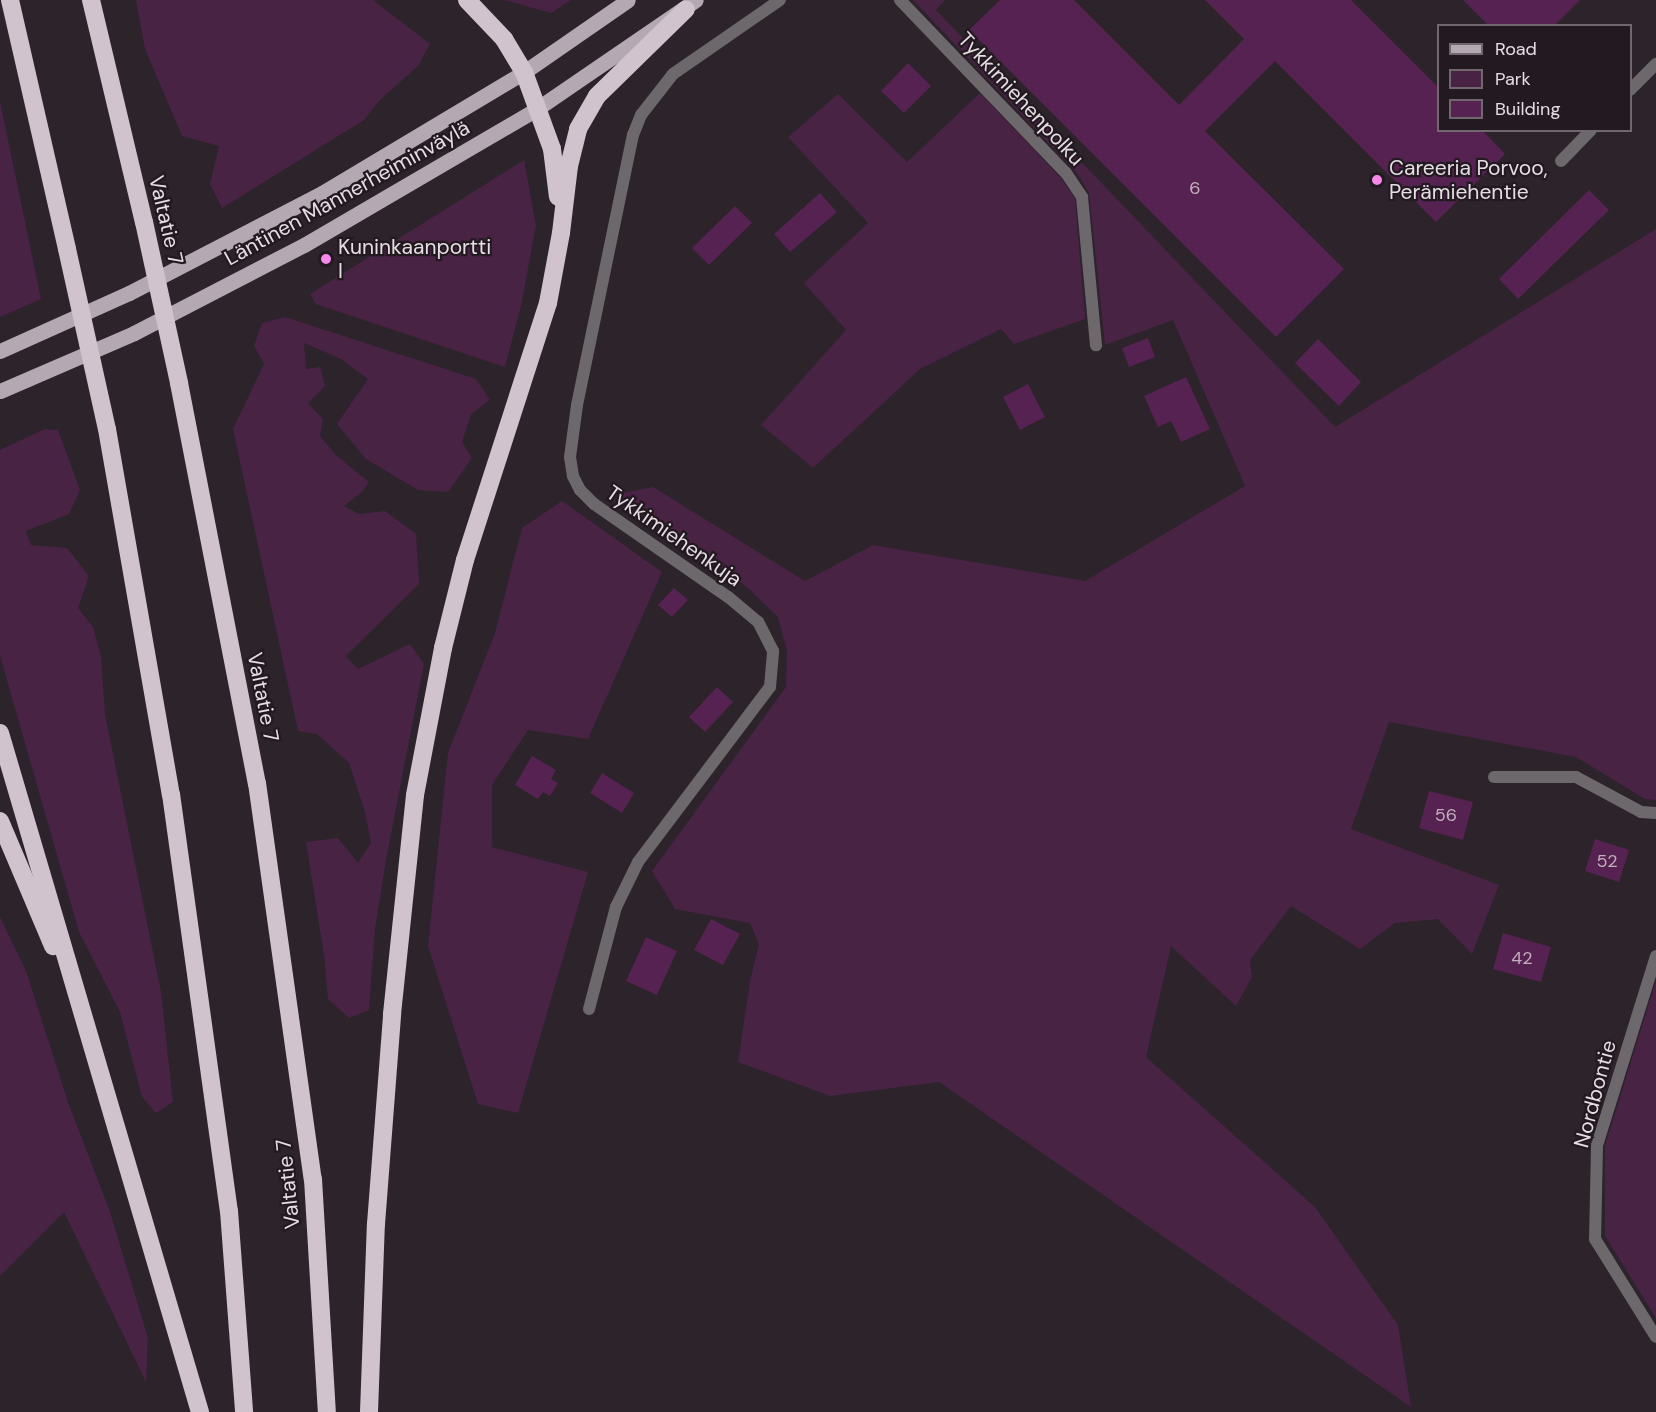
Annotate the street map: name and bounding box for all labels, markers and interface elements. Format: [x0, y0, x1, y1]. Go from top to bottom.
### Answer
legend [1437, 24, 1632, 132]
street label: Tykkimiehenpolku [953, 27, 1089, 171]
text: Road [1495, 37, 1537, 61]
text: Park [1495, 67, 1531, 91]
text: Building [1495, 97, 1560, 121]
street label: Läntinen Mannerheiminväylä [220, 115, 474, 271]
place label: Careeria Porvoo, Perämiehentie [1389, 155, 1548, 205]
street label: Valtatie 7 [144, 173, 188, 267]
marker: Careeria Porvoo, Perämiehentie [1370, 173, 1384, 187]
house number: 6 [1189, 177, 1201, 199]
place label: Kuninkaanportti I [338, 234, 491, 284]
marker: Kuninkaanportti I [319, 252, 333, 266]
street label: Tykkimiehenkuja [601, 480, 747, 592]
street label: Valtatie 7 [242, 650, 284, 744]
house number: 56 [1435, 804, 1457, 826]
house number: 52 [1596, 850, 1618, 872]
house number: 42 [1511, 947, 1533, 969]
street label: Nordbontie [1569, 1037, 1621, 1151]
street label: Valtatie 7 [271, 1138, 305, 1230]

